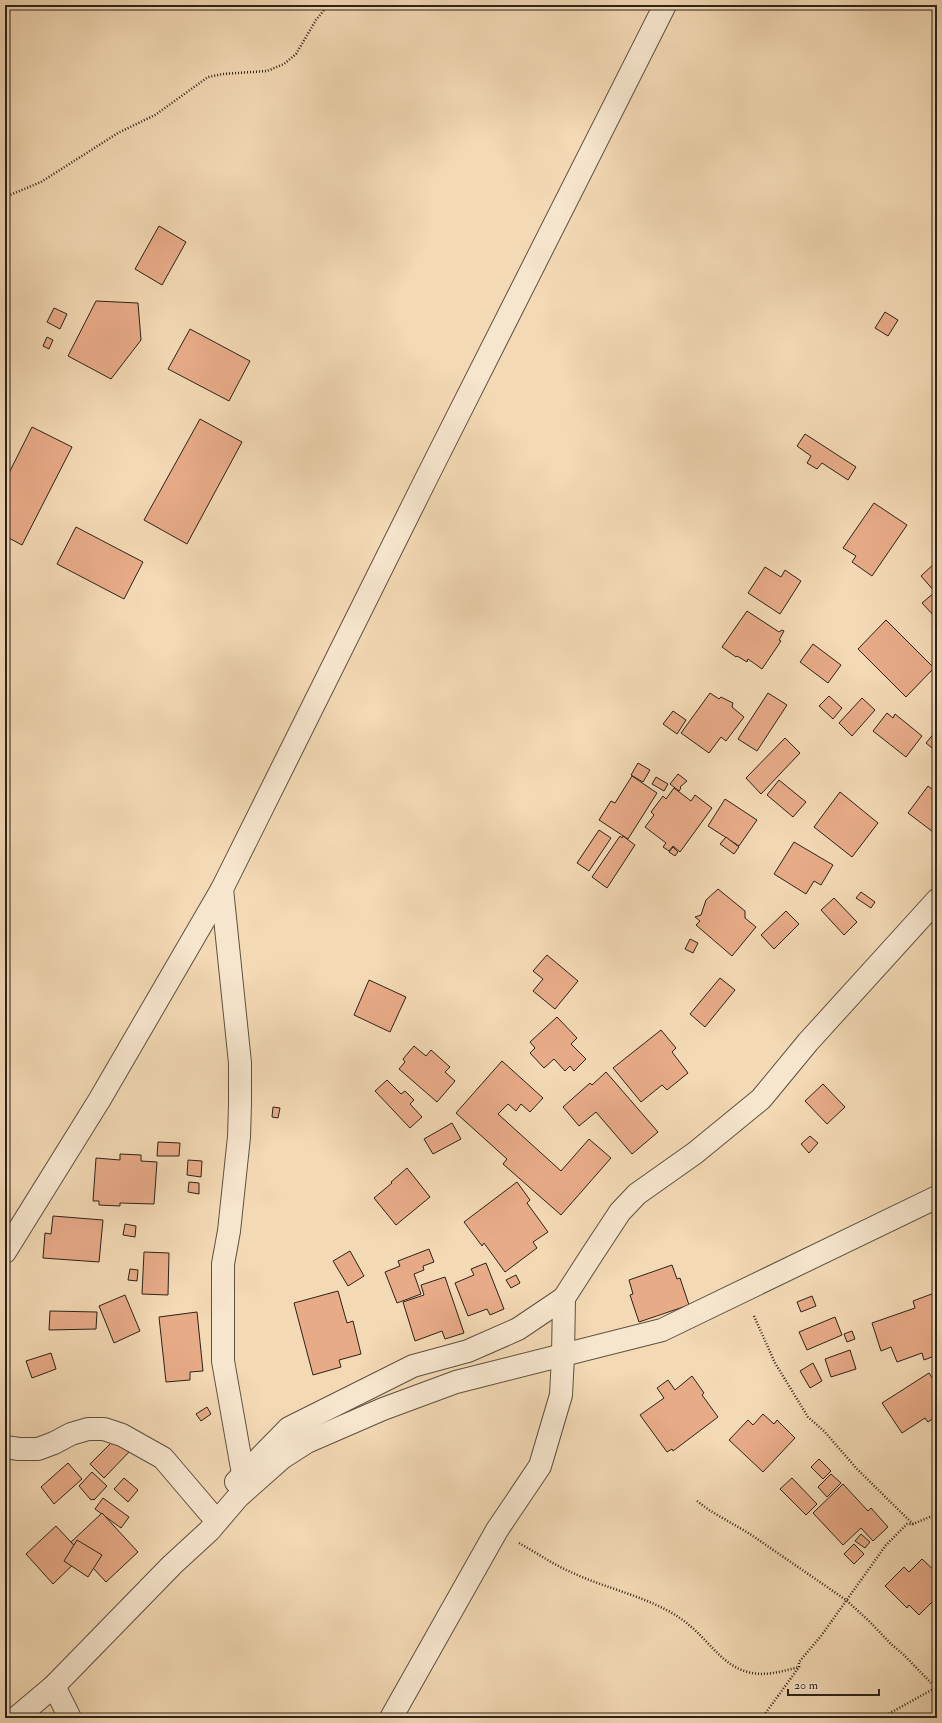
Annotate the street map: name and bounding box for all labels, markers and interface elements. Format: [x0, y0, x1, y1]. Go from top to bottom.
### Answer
scale bar [788, 1671, 879, 1697]
text: 20 m [794, 1678, 819, 1693]

